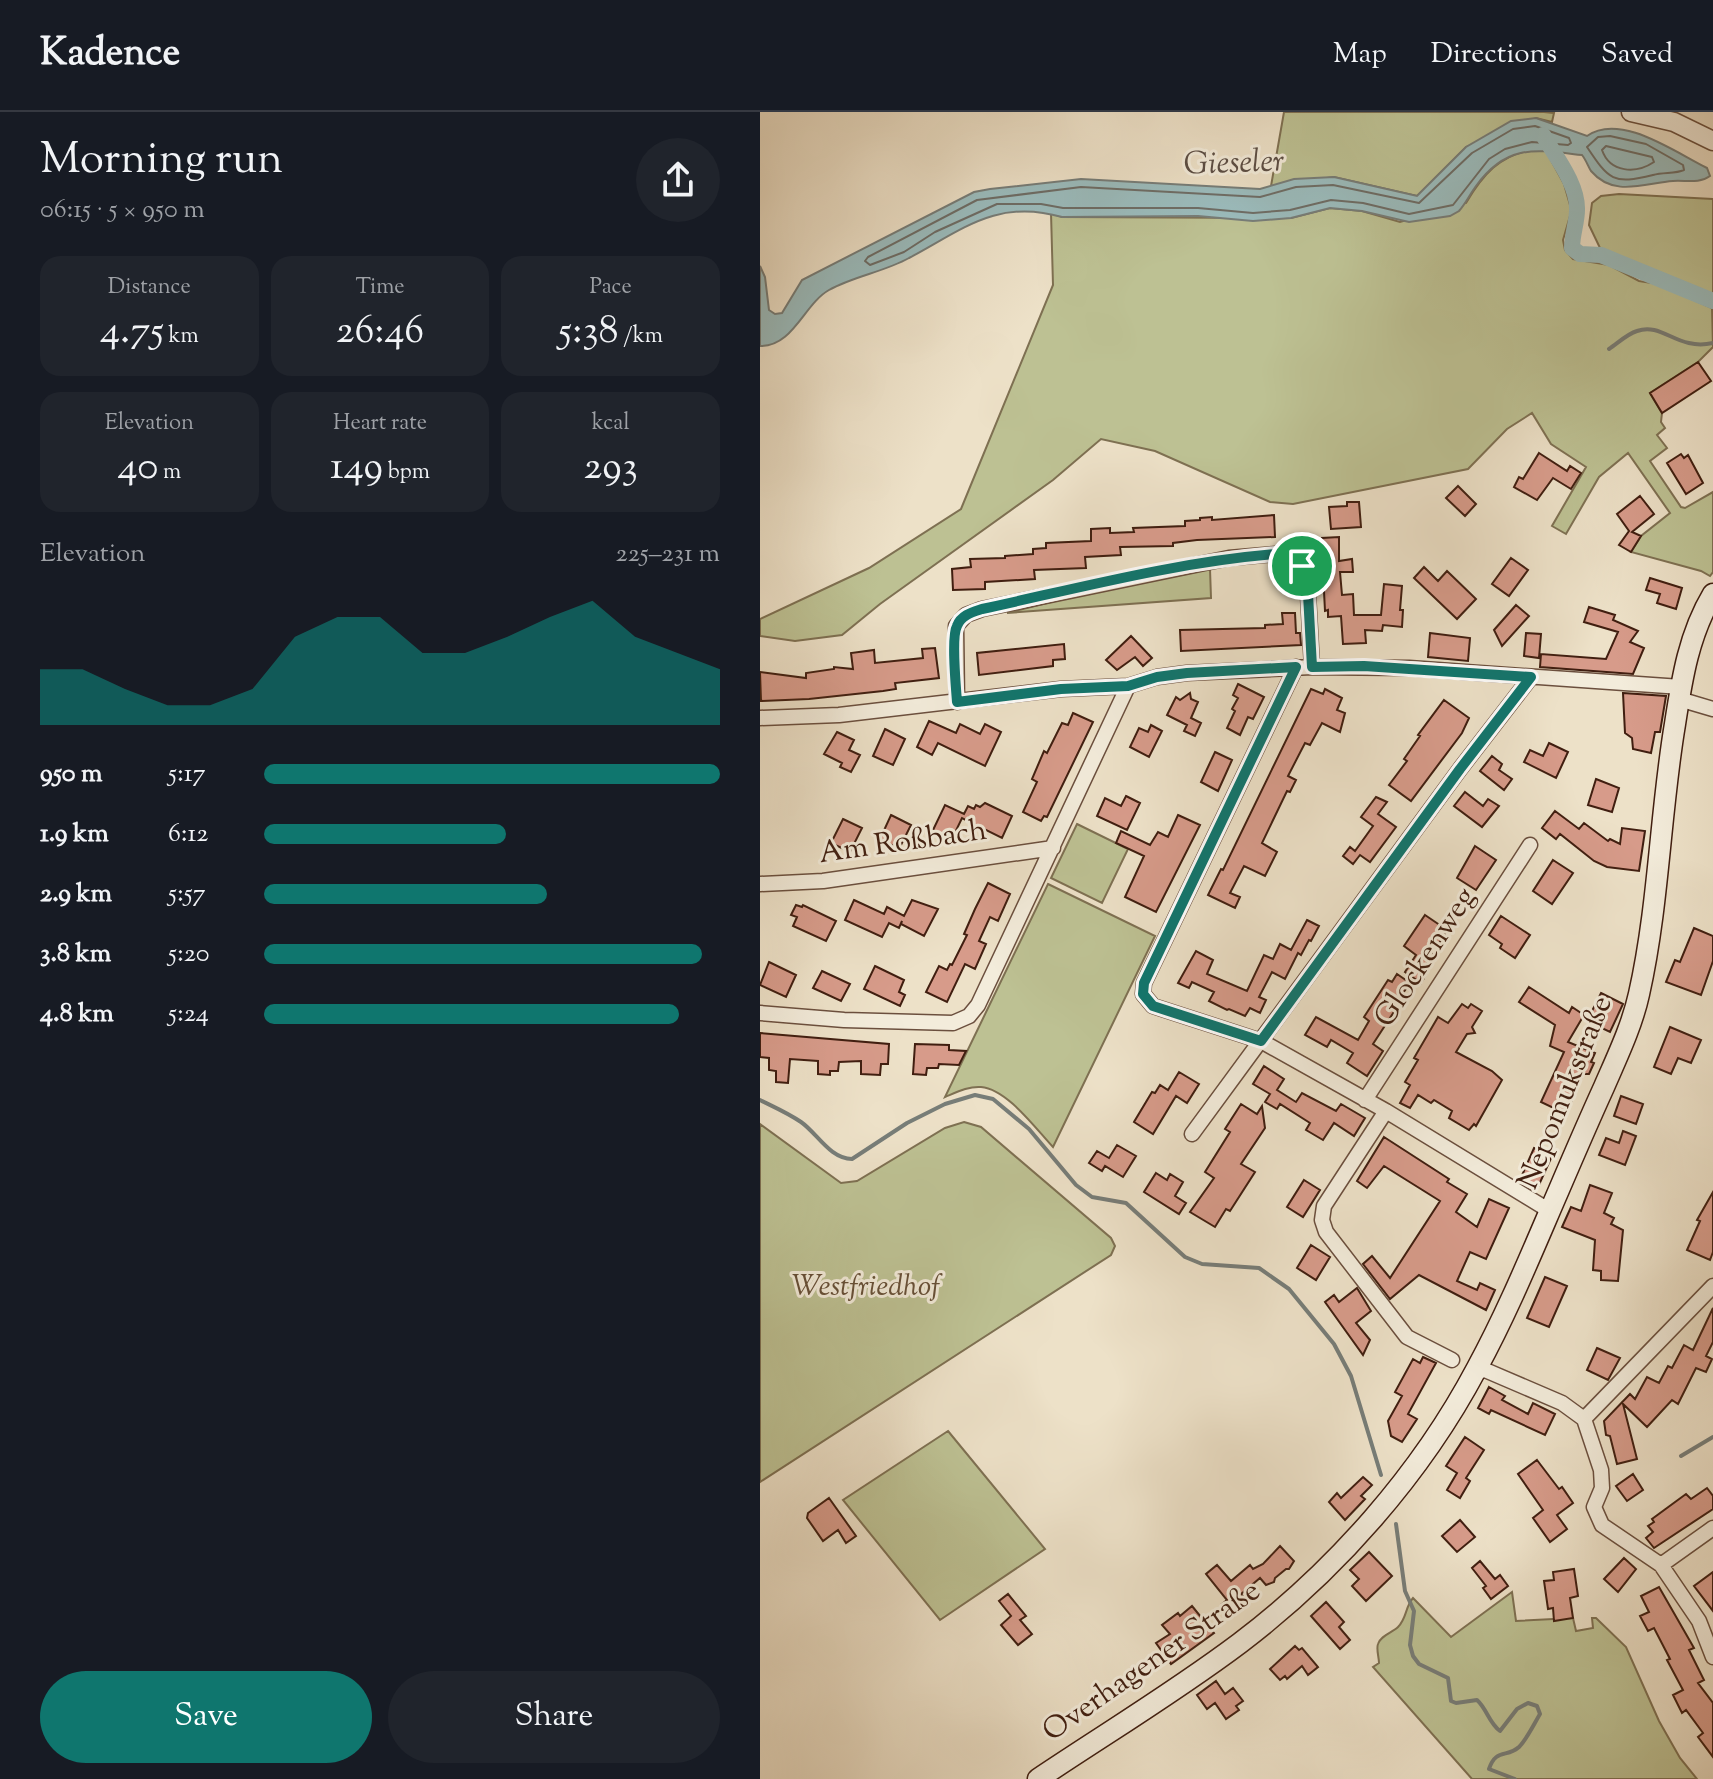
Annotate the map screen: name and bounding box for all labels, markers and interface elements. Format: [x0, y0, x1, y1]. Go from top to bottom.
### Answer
text: Kadence [40, 28, 180, 82]
text: Map [1333, 35, 1387, 75]
text: Directions [1431, 35, 1557, 75]
text: Saved [1601, 35, 1673, 75]
text: Morning run [40, 130, 283, 193]
button: share [636, 138, 720, 222]
water label: Gieseler [1183, 139, 1285, 189]
text: 06:15 · 5 × 950 m [40, 192, 205, 229]
text: Distance [108, 272, 191, 304]
text: Time [356, 272, 404, 304]
text: Pace [590, 272, 632, 304]
text: 4.75 [100, 304, 164, 361]
text: 26:46 [336, 304, 424, 361]
text: 5:38 [558, 304, 619, 361]
text: km [164, 321, 199, 353]
text: /km [619, 321, 663, 353]
text: Elevation [105, 408, 194, 440]
text: Heart rate [333, 408, 427, 440]
text: kcal [592, 408, 630, 440]
text: 40 [117, 440, 158, 497]
text: 149 [330, 440, 383, 497]
text: 293 [584, 440, 638, 497]
text: m [158, 457, 181, 489]
text: bpm [383, 457, 430, 489]
pin [1268, 532, 1336, 600]
text: Elevation [40, 536, 145, 573]
text: 225–231 m [615, 536, 720, 573]
icon: arrive [1280, 544, 1324, 588]
text: 950 m [40, 756, 103, 793]
text: 5:17 [168, 756, 206, 793]
street label: Am Roßbach [816, 810, 990, 876]
text: 1.9 km [40, 816, 109, 853]
text: 6:12 [168, 816, 208, 853]
text: 2.9 km [40, 876, 112, 913]
text: 5:57 [168, 876, 206, 913]
street label: Glockenweg [1365, 880, 1487, 1036]
text: 3.8 km [40, 936, 111, 973]
text: 5:20 [168, 936, 210, 973]
street label: Nepomukstraße [1508, 990, 1624, 1196]
text: 4.8 km [40, 996, 114, 1033]
text: 5:24 [168, 996, 209, 1033]
park label: Westfriedhof [792, 1266, 943, 1309]
street label: Overhagener Straße [1034, 1571, 1270, 1753]
button: Save [40, 1671, 372, 1763]
button: Share [388, 1671, 720, 1763]

